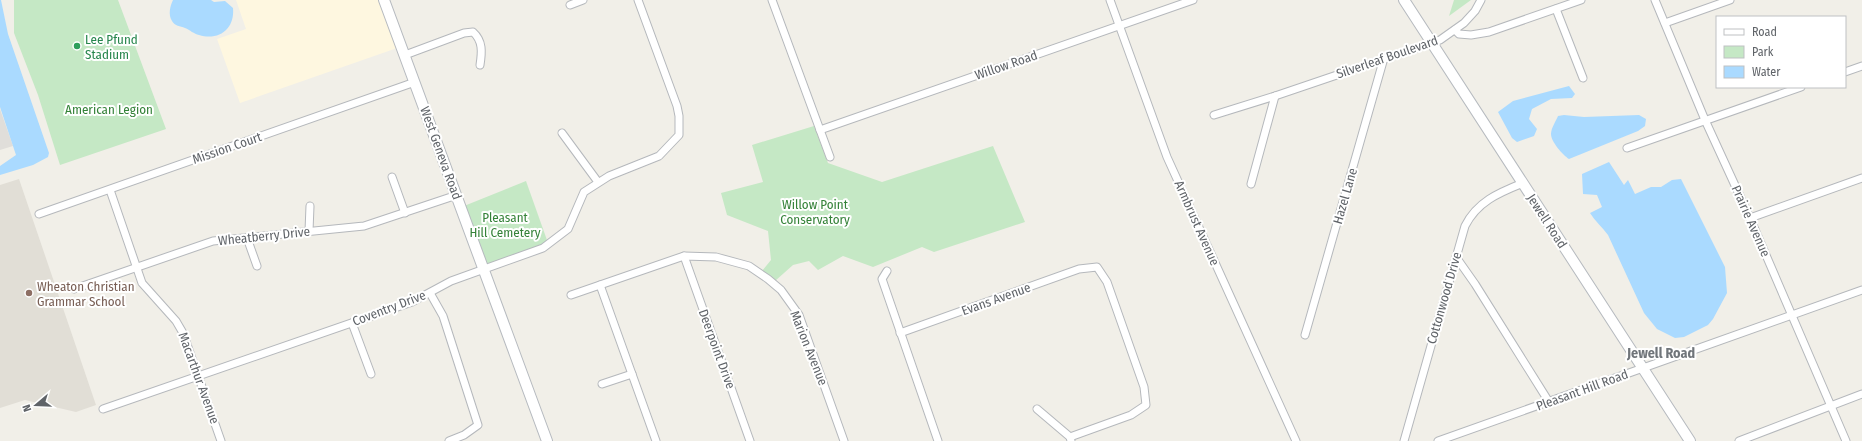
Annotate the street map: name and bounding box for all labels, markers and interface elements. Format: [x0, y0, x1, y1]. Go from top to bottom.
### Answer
legend [1716, 16, 1846, 88]
text: Road [1752, 25, 1777, 39]
place label: Lee Pfund Stadium [85, 32, 138, 62]
street label: Silverleaf Boulevard [1334, 33, 1440, 81]
marker: Lee Pfund Stadium [72, 41, 82, 51]
text: Park [1752, 45, 1774, 59]
street label: Willow Road [973, 47, 1039, 83]
text: Water [1752, 65, 1781, 79]
park label: American Legion [65, 102, 153, 117]
street label: West Geneva Road [417, 104, 465, 202]
street label: Mission Court [190, 129, 264, 167]
street label: Hazel Lane [1330, 166, 1360, 226]
street label: Armbrust Avenue [1172, 178, 1222, 268]
street label: Prairie Avenue [1729, 183, 1773, 259]
street label: Jewell Road [1524, 191, 1570, 251]
park label: Willow Point Conservatory [780, 197, 850, 227]
park label: Pleasant Hill Cemetery [469, 210, 541, 240]
street label: Wheatberry Drive [217, 224, 311, 248]
street label: Cottonwood Drive [1424, 250, 1464, 346]
place label: Wheaton Christian Grammar School [37, 279, 135, 309]
street label: Evans Avenue [959, 280, 1033, 318]
street label: Coventry Drive [350, 287, 428, 329]
marker: Wheaton Christian Grammar School [24, 288, 34, 298]
street label: Deerpoint Drive [696, 307, 738, 391]
street label: Marion Avenue [787, 308, 831, 388]
street label: Macarthur Avenue [175, 330, 223, 426]
district label: Jewell Road [1626, 345, 1695, 362]
street label: Pleasant Hill Road [1534, 366, 1630, 414]
north arrow [16, 385, 56, 425]
text: N [20, 403, 34, 413]

